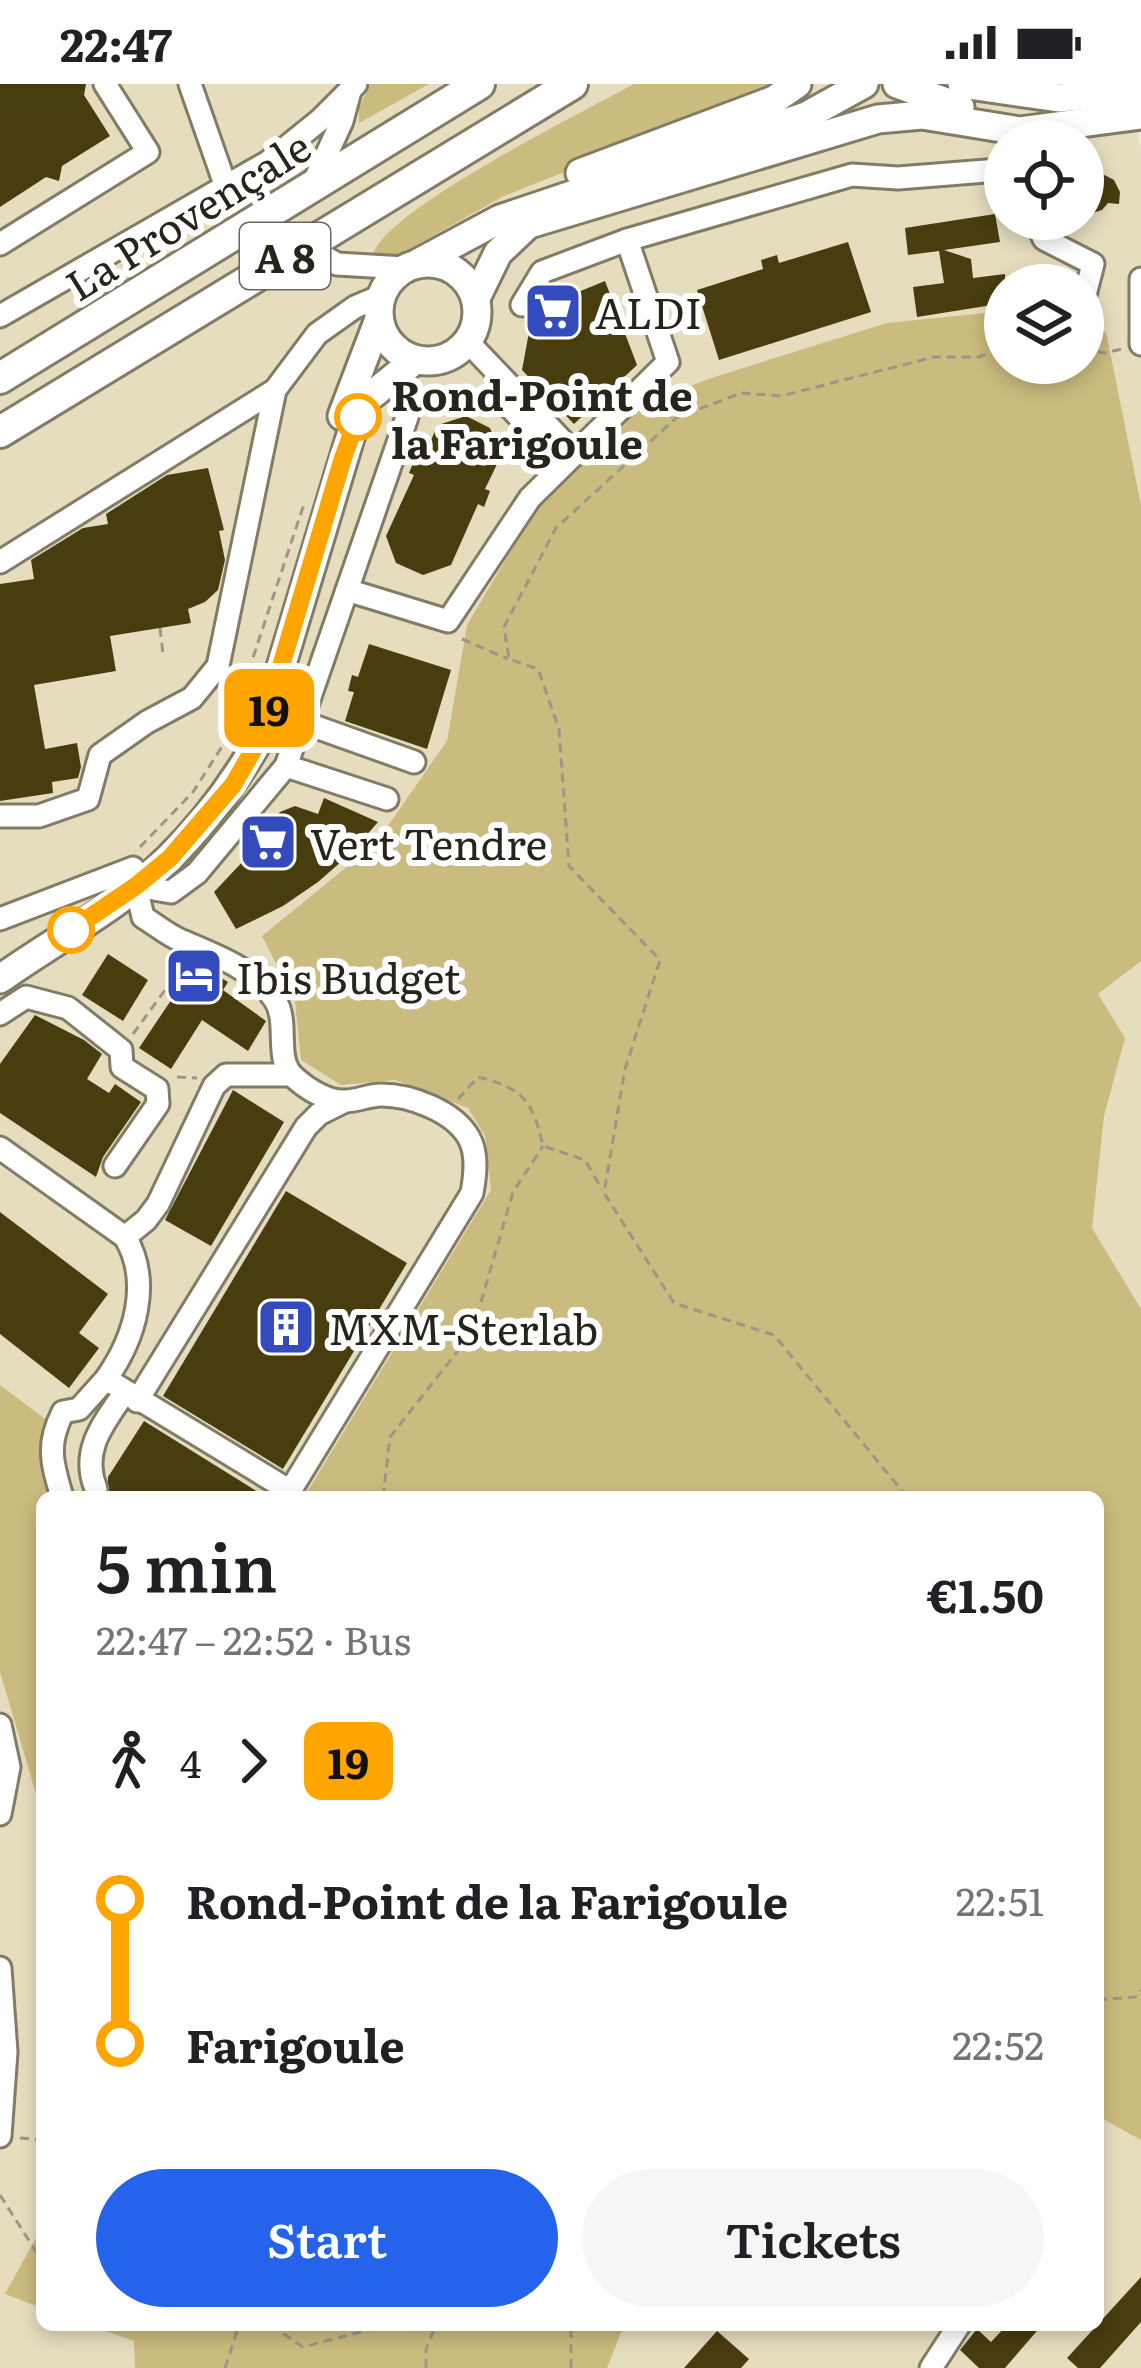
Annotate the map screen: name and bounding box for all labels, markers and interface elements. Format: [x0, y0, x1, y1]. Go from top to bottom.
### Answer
text: 22:47 [60, 9, 172, 76]
street label: La Provençale [53, 114, 321, 314]
map controls [984, 120, 1104, 384]
button: locate [984, 120, 1104, 240]
road number: A 8 [240, 223, 330, 289]
button: layers [984, 264, 1104, 384]
supermarket icon: ALDI [522, 280, 584, 342]
place label: ALDI [595, 280, 702, 342]
place label: Rond-Point de la Farigoule [391, 362, 693, 472]
marker: Rond-Point de la Farigoule [336, 395, 380, 439]
line badge: 19 [215, 669, 323, 747]
text: 19 [248, 677, 290, 739]
supermarket icon: Vert Tendre [237, 811, 299, 873]
place label: Vert Tendre [310, 811, 547, 873]
unlabelled marker [49, 908, 93, 952]
hotel icon: Ibis Budget [163, 945, 225, 1007]
place label: Ibis Budget [236, 945, 461, 1007]
building icon: MXM-Sterlab [255, 1296, 317, 1358]
place label: MXM-Sterlab [328, 1296, 598, 1358]
text: 5 min [96, 1515, 277, 1613]
text: €1.50 [927, 1560, 1044, 1627]
text: 22:47 – 22:52 · Bus [96, 1609, 411, 1667]
icon: walk [96, 1728, 162, 1794]
icon: forward [220, 1728, 286, 1794]
text: 19 [328, 1730, 369, 1792]
text: 4 [180, 1732, 202, 1790]
text: Rond-Point de la Farigoule [186, 1866, 788, 1933]
text: 22:51 [956, 1870, 1044, 1928]
text: Farigoule [186, 2010, 405, 2077]
text: 22:52 [952, 2014, 1044, 2072]
button: Start [96, 2169, 558, 2307]
button: Tickets [582, 2169, 1044, 2307]

